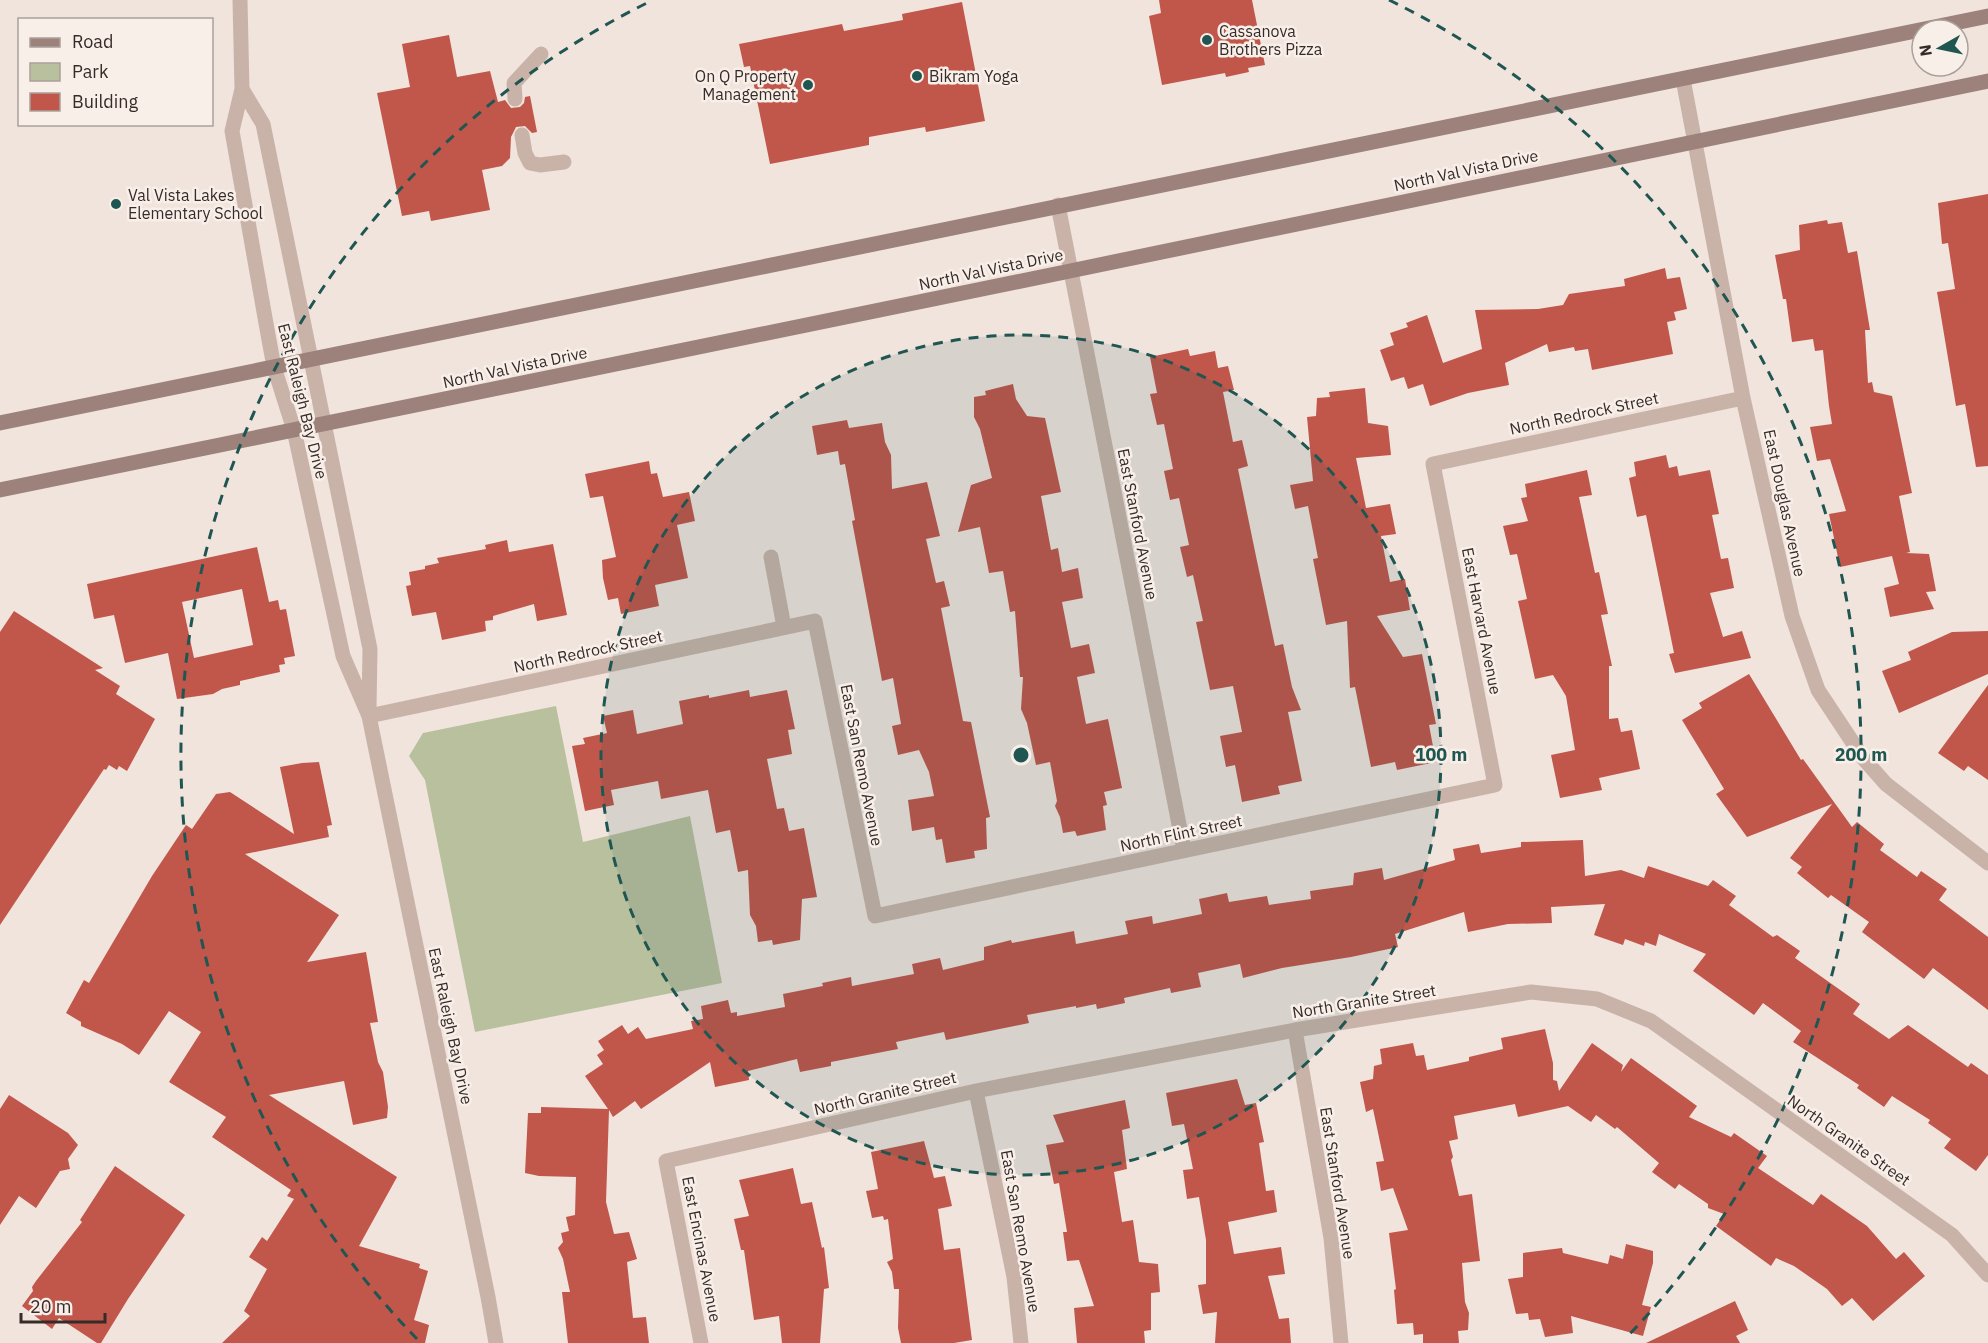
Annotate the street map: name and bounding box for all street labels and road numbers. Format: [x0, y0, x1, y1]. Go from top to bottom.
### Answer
street label: North Val Vista Drive [1392, 145, 1540, 195]
street label: North Val Vista Drive [917, 244, 1065, 294]
street label: East Raleigh Bay Drive [274, 321, 332, 481]
street label: North Val Vista Drive [441, 342, 589, 392]
street label: North Redrock Street [1508, 387, 1660, 439]
street label: East Douglas Avenue [1760, 428, 1810, 579]
street label: East Stanford Avenue [1114, 447, 1163, 602]
street label: East Harvard Avenue [1458, 546, 1506, 696]
street label: North Redrock Street [512, 625, 664, 677]
street label: East San Remo Avenue [836, 682, 888, 848]
street label: North Flint Street [1118, 810, 1244, 856]
street label: East Raleigh Bay Drive [425, 946, 477, 1106]
street label: North Granite Street [1291, 980, 1437, 1022]
street label: North Granite Street [812, 1067, 958, 1119]
street label: North Granite Street [1784, 1090, 1914, 1190]
street label: East Stanford Avenue [1316, 1105, 1360, 1261]
street label: East San Remo Avenue [997, 1148, 1045, 1314]
street label: East Encinas Avenue [678, 1174, 726, 1324]

